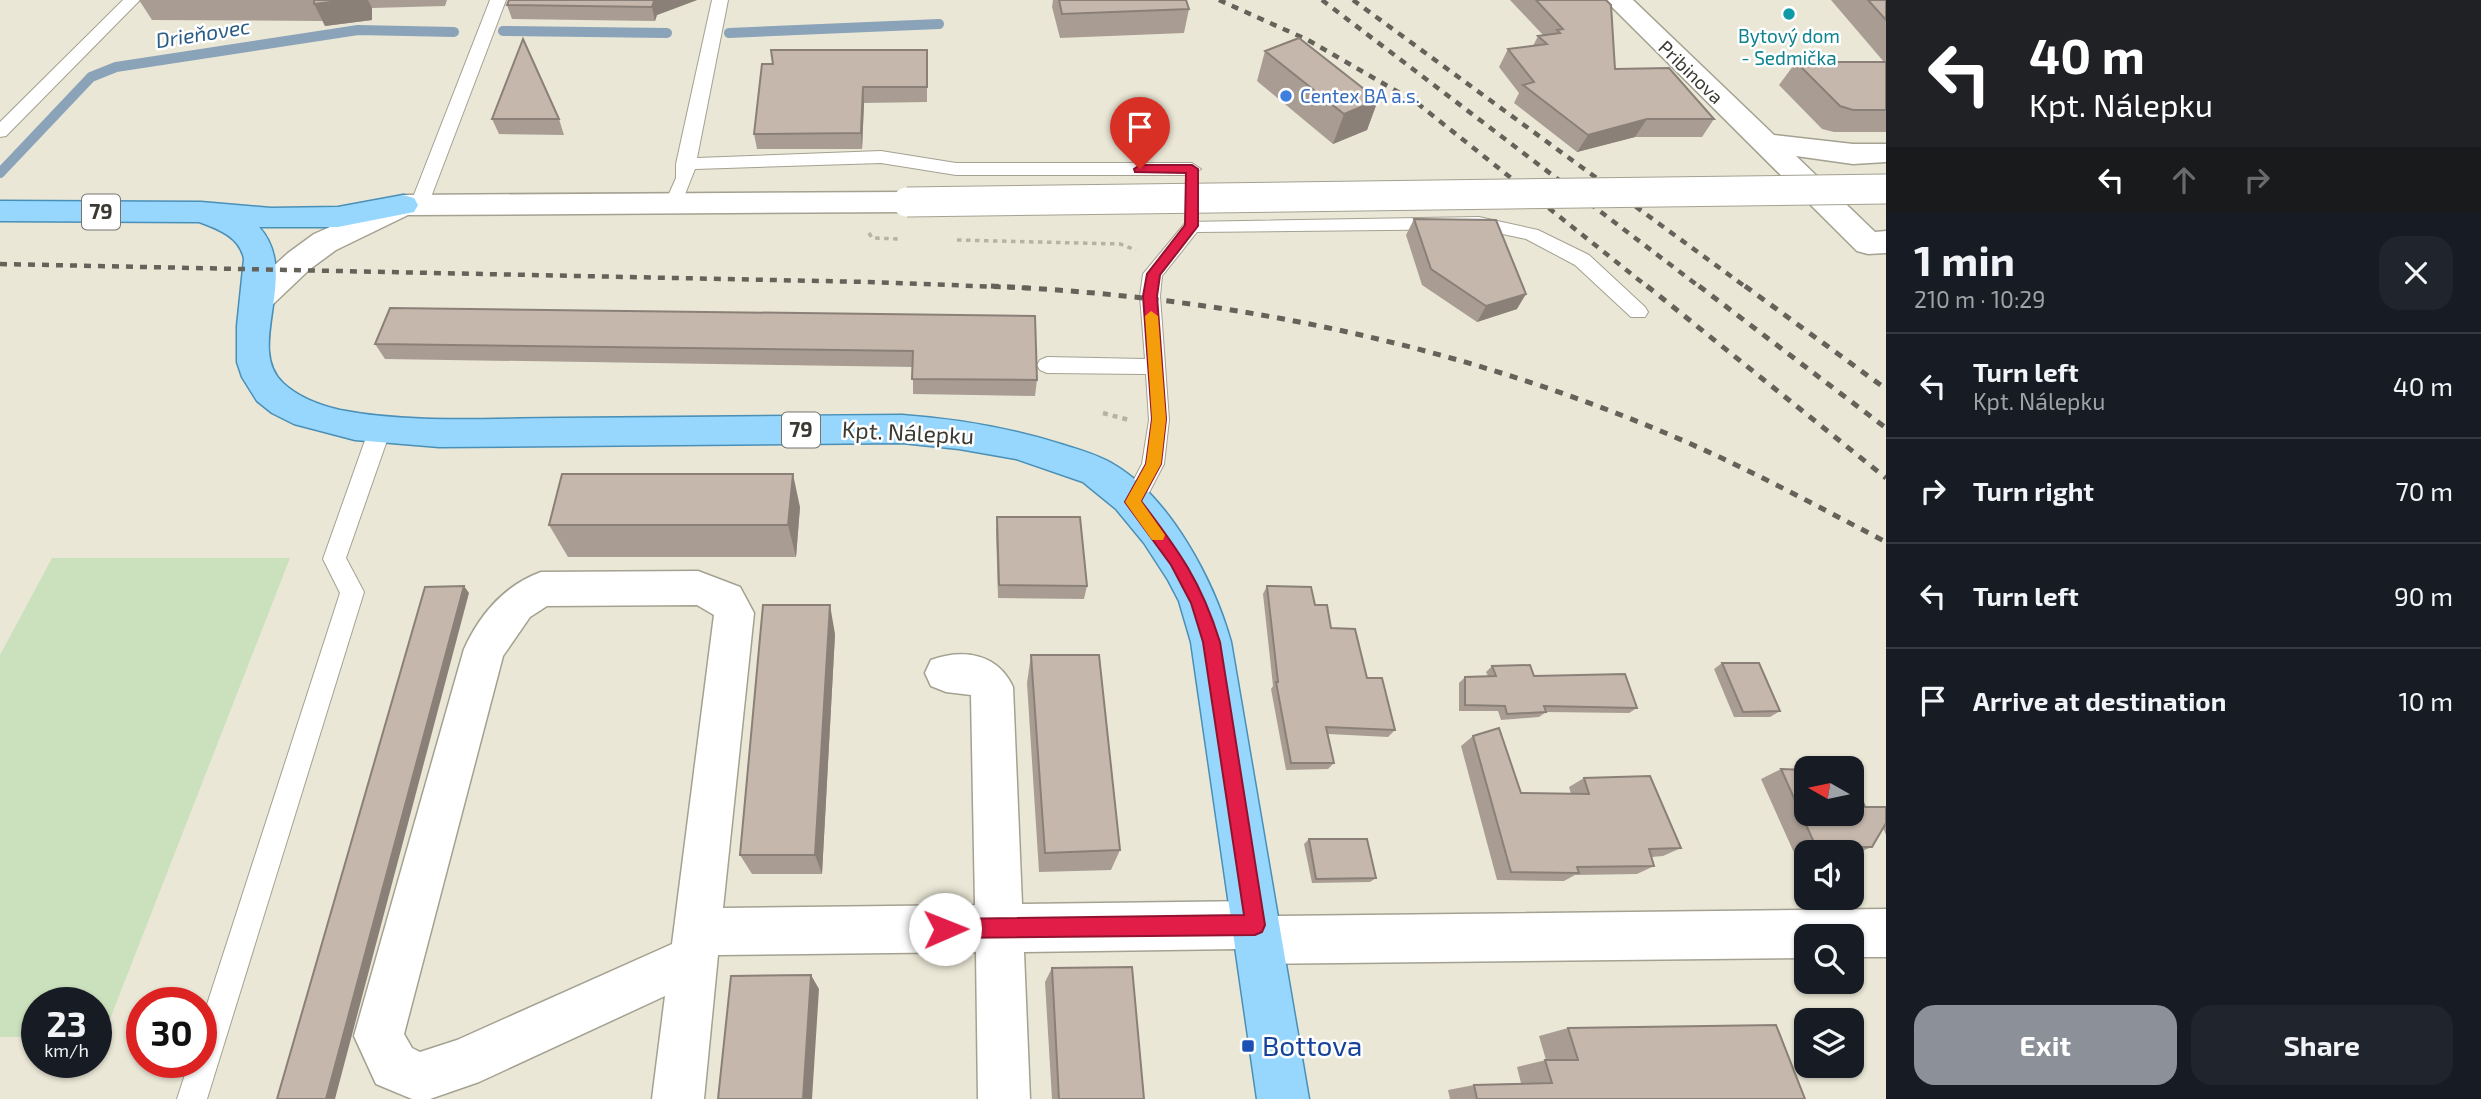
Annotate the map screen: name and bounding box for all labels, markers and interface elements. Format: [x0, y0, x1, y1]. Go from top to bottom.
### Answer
marker: Bytový dom - Sedmička [1781, 6, 1797, 22]
water label: Drieňovec [154, 13, 252, 52]
place label: Bytový dom - Sedmička [1738, 24, 1840, 69]
text: 40 m [2029, 25, 2145, 84]
icon: left [1914, 28, 2005, 119]
street label: Pribinova [1654, 35, 1729, 108]
place label: Centex BA a.s. [1300, 84, 1420, 107]
text: Kpt. Nálepku [2029, 85, 2213, 123]
marker: Centex BA a.s. [1278, 88, 1294, 104]
pin [1110, 97, 1170, 169]
icon: arrive [1121, 108, 1159, 146]
icon: left [2092, 161, 2130, 199]
icon: ahead [2165, 161, 2203, 199]
icon: right [2238, 161, 2276, 199]
road number: 79 [82, 194, 120, 230]
text: 1 min [1914, 234, 2015, 284]
button: close [2379, 236, 2453, 310]
text: 210 m · 10:29 [1914, 285, 2045, 313]
text: Turn left [1973, 356, 2079, 387]
icon: left [1914, 367, 1952, 405]
text: 40 m [2393, 370, 2453, 401]
text: Kpt. Nálepku [1973, 387, 2105, 415]
road number: 79 [782, 412, 820, 448]
street label: Kpt. Nálepku [841, 415, 975, 449]
icon: right [1914, 472, 1952, 510]
text: Turn right [1973, 475, 2094, 506]
text: 70 m [2395, 475, 2453, 506]
icon: left [1914, 577, 1952, 615]
text: Turn left [1973, 580, 2079, 611]
text: 90 m [2394, 580, 2453, 611]
icon: arrive [1914, 682, 1952, 720]
text: Arrive at destination [1973, 685, 2226, 716]
text: 10 m [2398, 685, 2453, 716]
north arrow [1794, 756, 1864, 826]
map controls [1794, 756, 1864, 1078]
button: sound [1794, 840, 1864, 910]
position arrow [908, 892, 982, 966]
button: search [1794, 924, 1864, 994]
speed limit sign: 30 [126, 987, 217, 1078]
text: 23 [46, 1002, 87, 1044]
button: Exit [1914, 1005, 2177, 1085]
button: Share [2191, 1005, 2453, 1085]
button: layers [1794, 1008, 1864, 1078]
place label: Bottova [1262, 1028, 1362, 1062]
marker: Bottova [1240, 1038, 1256, 1054]
text: km/h [44, 1039, 89, 1061]

